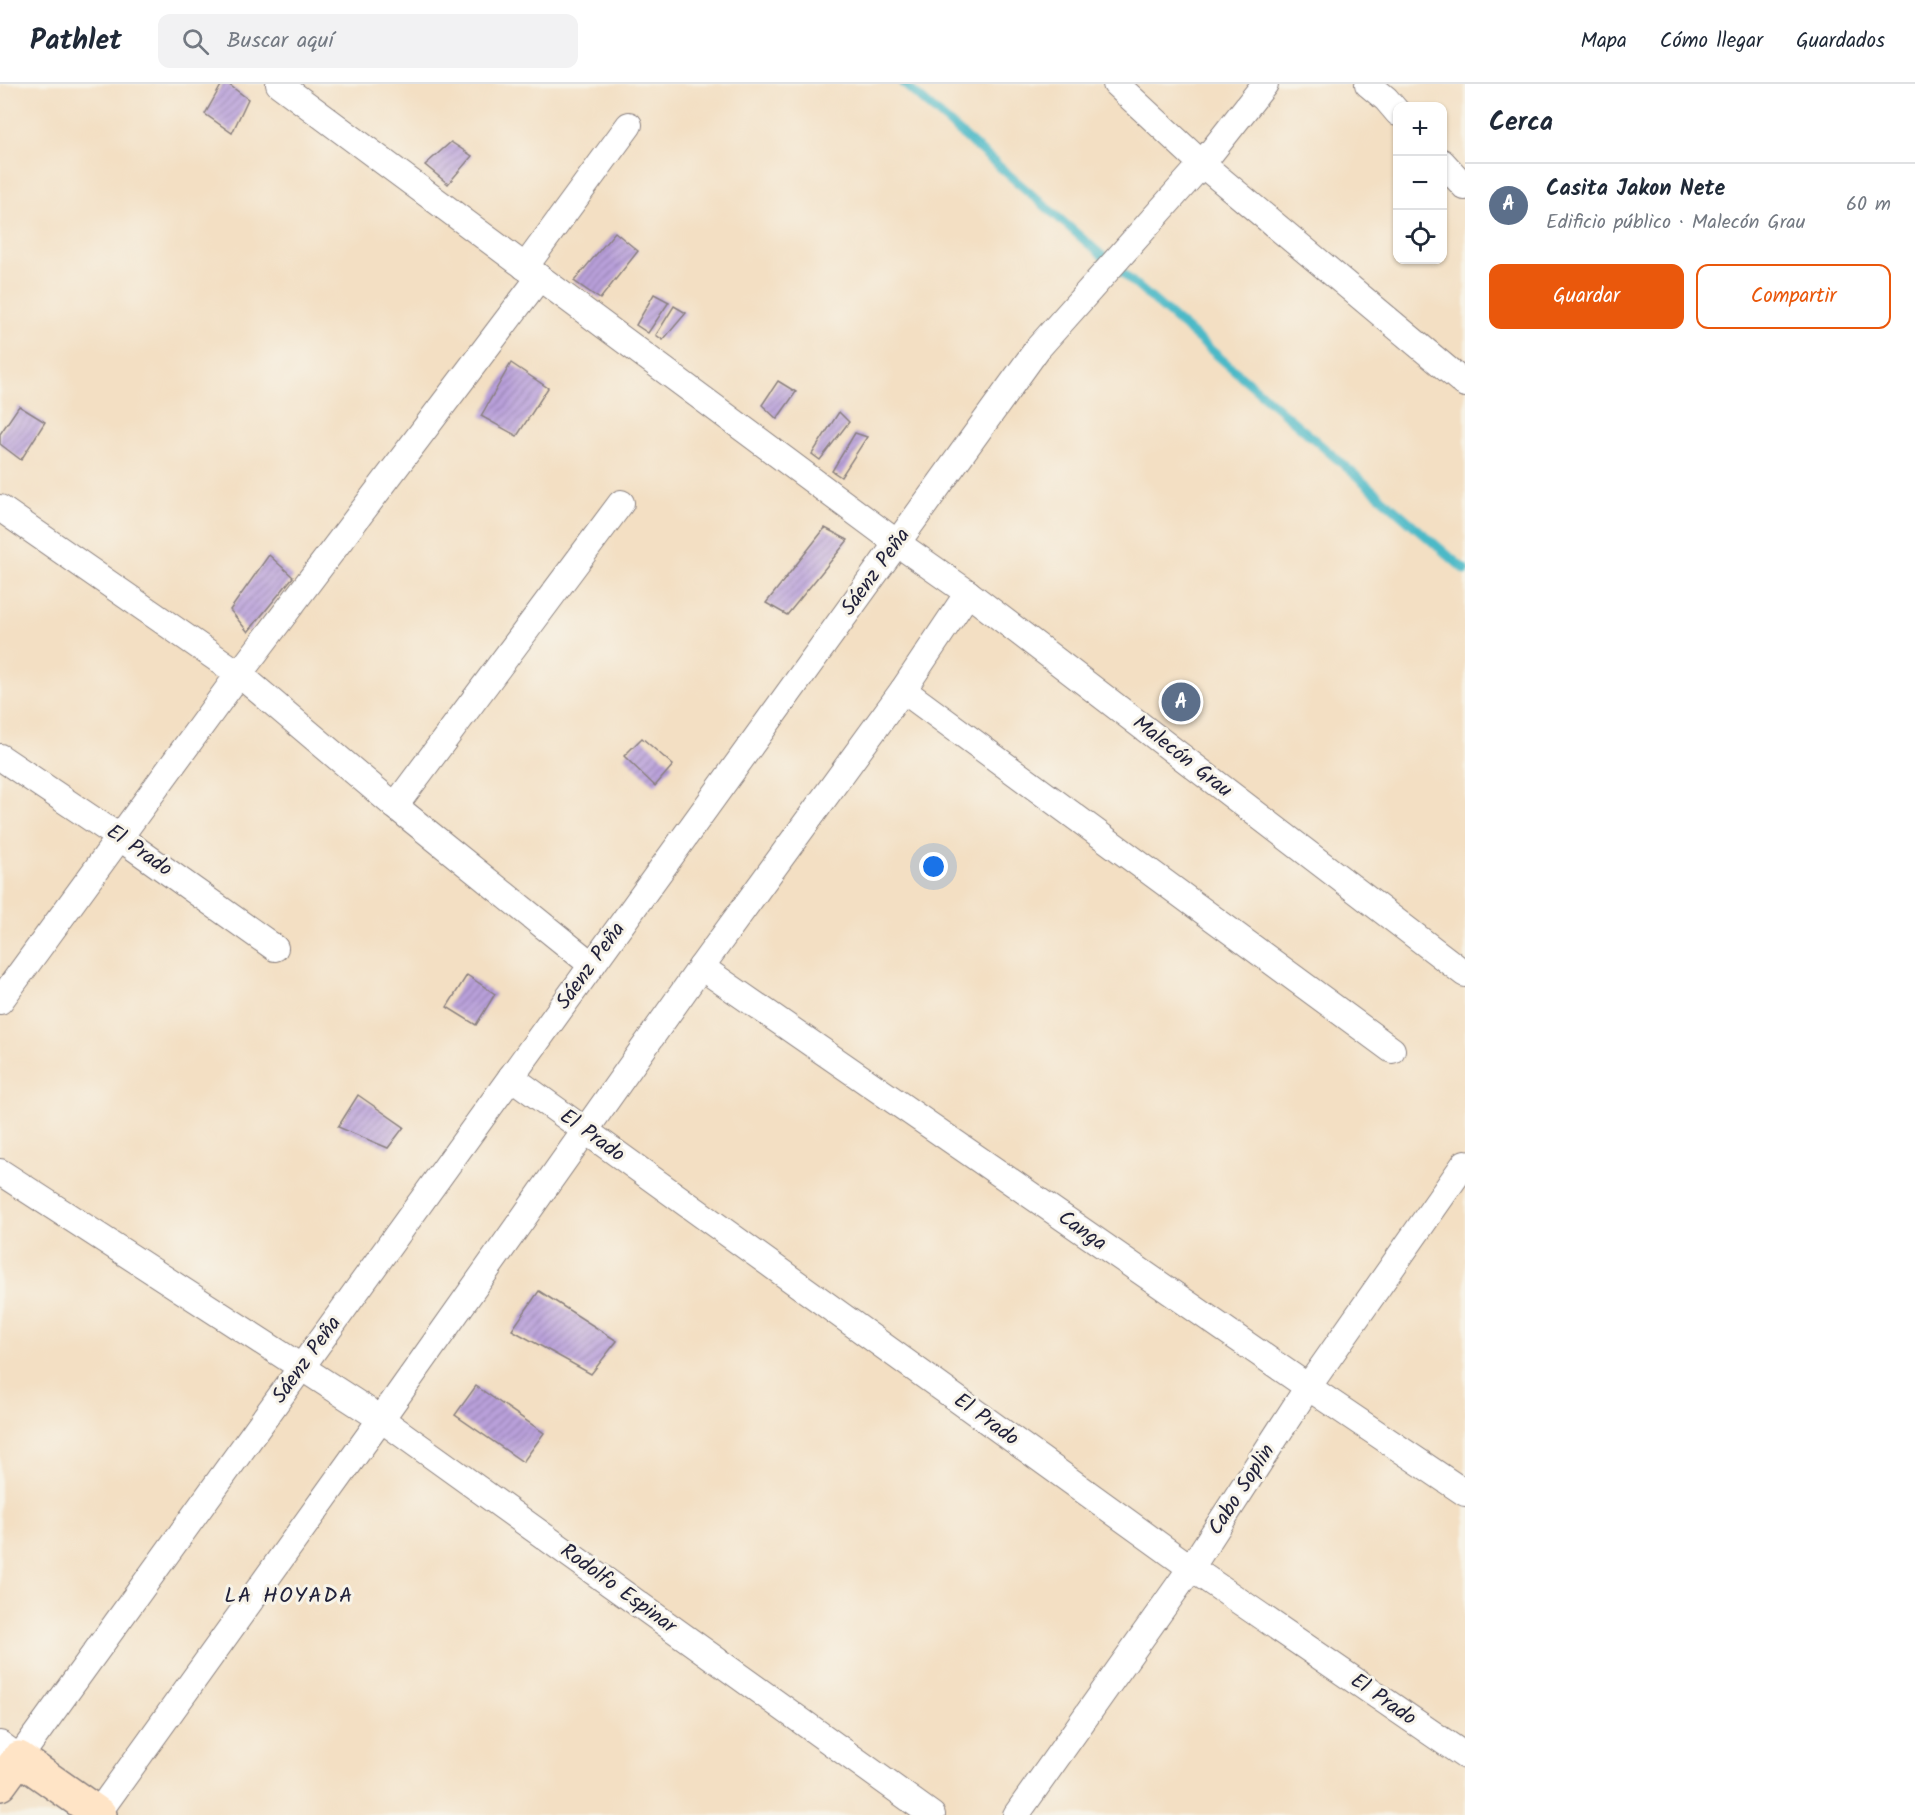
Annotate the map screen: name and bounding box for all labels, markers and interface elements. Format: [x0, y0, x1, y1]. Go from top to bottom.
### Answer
search box [158, 14, 578, 68]
text: Pathlet [30, 19, 122, 64]
text: Buscar aquí [227, 24, 334, 59]
icon: search [179, 25, 212, 58]
text: Mapa [1580, 25, 1627, 58]
text: Cómo llegar [1660, 25, 1763, 58]
text: Guardados [1796, 25, 1885, 58]
map controls [1393, 102, 1447, 264]
button: + [1393, 102, 1447, 156]
text: Cerca [1489, 102, 1553, 144]
button: − [1393, 156, 1447, 210]
text: Casita Jakon Nete [1546, 172, 1725, 207]
text: A [1502, 189, 1515, 221]
text: 60 m [1846, 189, 1891, 221]
text: Edificio público · Malecón Grau [1546, 207, 1805, 239]
button: locate [1393, 210, 1447, 264]
button: Guardar [1489, 264, 1684, 329]
button: Compartir [1696, 264, 1891, 329]
street label: Sáenz Peña [833, 521, 919, 623]
pin: A [1162, 680, 1200, 724]
street label: Malecón Grau [1125, 707, 1239, 807]
street label: El Prado [99, 816, 179, 886]
your location [919, 852, 948, 881]
street label: Sáenz Peña [548, 915, 634, 1017]
street label: El Prado [552, 1101, 632, 1171]
street label: Canga [1051, 1202, 1113, 1260]
street label: Sáenz Peña [264, 1309, 350, 1411]
street label: El Prado [946, 1385, 1026, 1455]
street label: Cabo Soplin [1200, 1438, 1284, 1542]
street label: Rodolfo Espinar [553, 1535, 684, 1643]
district label: LA HOYADA [224, 1579, 354, 1614]
street label: El Prado [1343, 1665, 1423, 1735]

